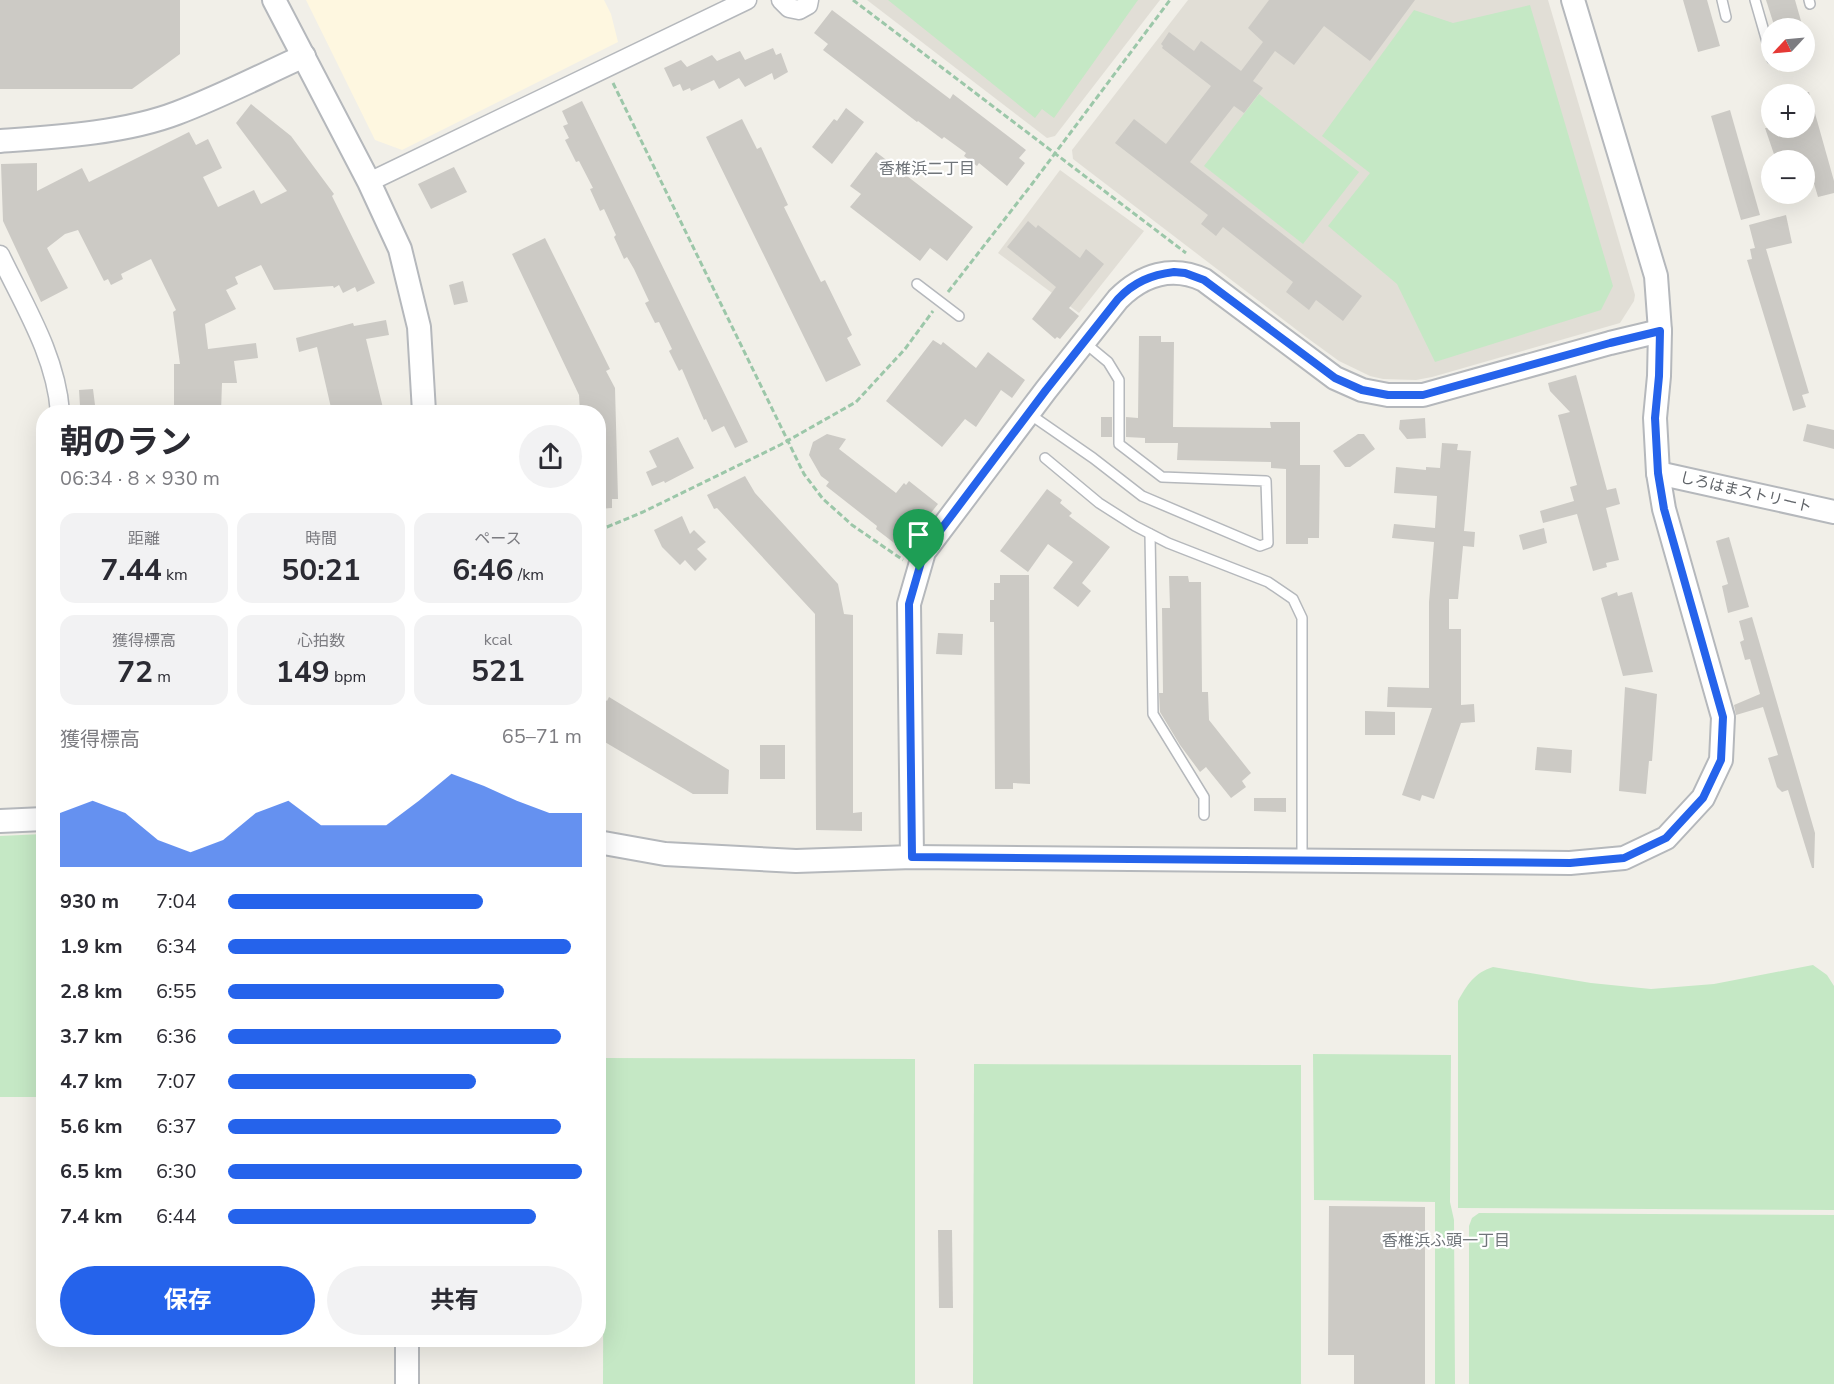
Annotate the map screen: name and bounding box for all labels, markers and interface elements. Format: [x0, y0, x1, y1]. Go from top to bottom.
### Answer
north arrow [1761, 18, 1815, 72]
map controls [1761, 18, 1815, 204]
button: + [1761, 84, 1815, 138]
button: − [1761, 150, 1815, 204]
district label: 香椎浜二丁目 [879, 158, 975, 180]
text: 朝のラン [60, 420, 192, 465]
button: share [519, 425, 582, 488]
text: 06:34 · 8 × 930 m [60, 465, 220, 492]
street label: しろはまストリート [1678, 467, 1814, 517]
pin [893, 509, 944, 571]
icon: arrive [902, 518, 935, 551]
text: 距離 [128, 528, 160, 550]
text: 時間 [305, 528, 337, 550]
text: ペース [474, 528, 522, 550]
text: 7.44 [100, 550, 162, 591]
text: 50:21 [281, 550, 361, 591]
text: 6:46 [452, 550, 514, 591]
text: km [162, 564, 188, 586]
text: /km [514, 564, 544, 586]
text: kcal [484, 629, 512, 651]
text: 獲得標高 [112, 630, 176, 652]
text: 心拍数 [297, 630, 345, 652]
text: 521 [471, 651, 525, 692]
text: 72 [117, 652, 153, 693]
text: 149 [276, 652, 330, 693]
text: m [153, 666, 171, 688]
text: bpm [330, 666, 366, 688]
text: 65–71 m [502, 723, 582, 750]
text: 獲得標高 [60, 726, 140, 753]
text: 930 m [60, 888, 119, 915]
text: 7:04 [156, 888, 197, 915]
text: 1.9 km [60, 933, 123, 960]
text: 6:34 [156, 933, 197, 960]
text: 2.8 km [60, 978, 123, 1005]
text: 6:55 [156, 978, 197, 1005]
text: 3.7 km [60, 1023, 123, 1050]
text: 6:36 [156, 1023, 197, 1050]
text: 4.7 km [60, 1068, 123, 1095]
text: 7:07 [156, 1068, 197, 1095]
text: 5.6 km [60, 1113, 123, 1140]
text: 6:37 [156, 1113, 197, 1140]
text: 6.5 km [60, 1158, 123, 1185]
text: 6:30 [156, 1158, 197, 1185]
text: 7.4 km [60, 1203, 123, 1230]
text: 6:44 [156, 1203, 197, 1230]
district label: 香椎浜ふ頭一丁目 [1382, 1230, 1510, 1252]
button: 保存 [60, 1266, 315, 1335]
button: 共有 [327, 1266, 582, 1335]

